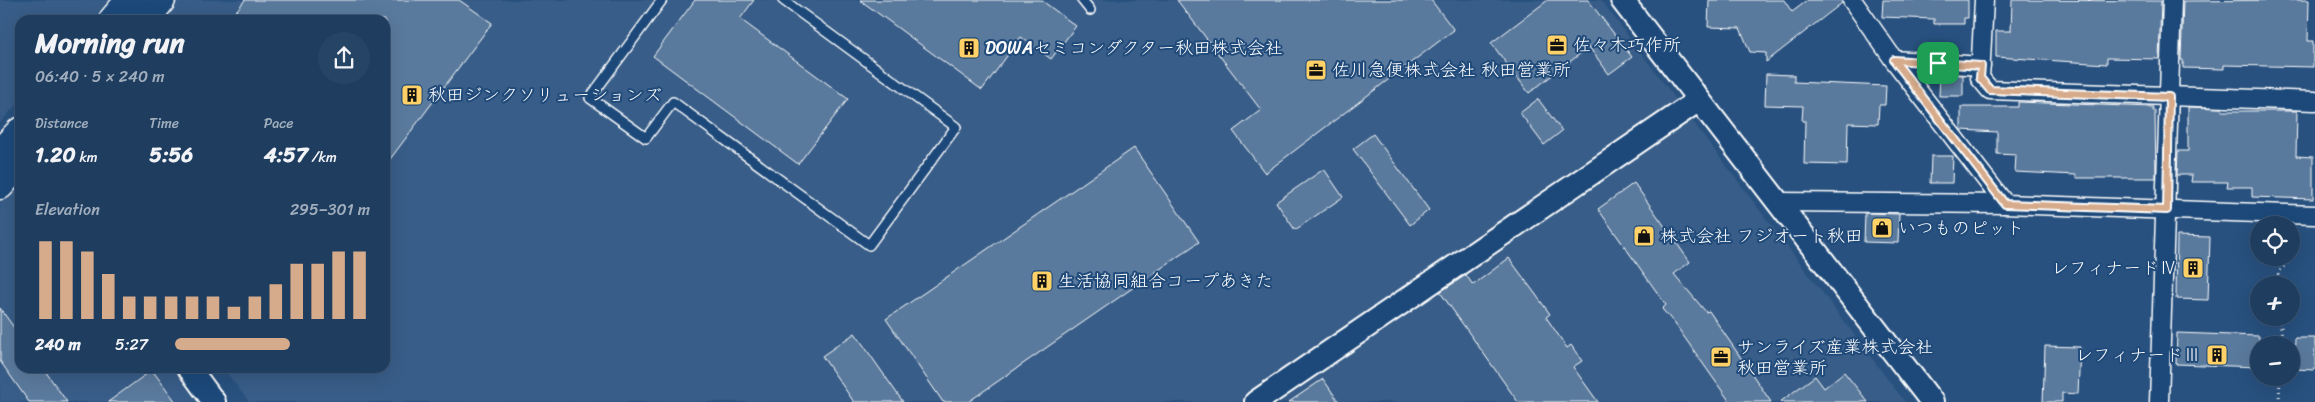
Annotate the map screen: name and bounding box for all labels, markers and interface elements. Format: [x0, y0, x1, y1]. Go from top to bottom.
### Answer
text: Morning run [35, 18, 185, 67]
place label: 佐々木巧作所 [1573, 29, 1681, 61]
button: share [318, 32, 370, 84]
place label: DOWAセミコンダクター秋田株式会社 [985, 32, 1283, 64]
office icon: 佐々木巧作所 [1545, 33, 1569, 57]
building icon: DOWAセミコンダクター秋田株式会社 [957, 36, 981, 60]
pin [1917, 42, 1959, 84]
icon: arrive [1924, 49, 1952, 77]
place label: 佐川急便株式会社 秋田営業所 [1332, 54, 1571, 86]
office icon: 佐川急便株式会社 秋田営業所 [1304, 58, 1328, 82]
text: 06:40 · 5 × 240 m [35, 62, 165, 91]
place label: 秋田ジンクソリューションズ [428, 79, 662, 111]
building icon: 秋田ジンクソリューションズ [400, 83, 424, 107]
text: Distance [35, 111, 88, 136]
text: Time [149, 111, 179, 136]
text: Pace [264, 111, 293, 136]
text: 1.20 [35, 136, 76, 174]
text: 5:56 [149, 136, 193, 174]
text: 4:57 [264, 136, 308, 174]
text: km [76, 145, 98, 170]
text: /km [308, 145, 337, 170]
text: Elevation [35, 195, 100, 224]
text: 295–301 m [290, 195, 370, 224]
place label: いつものピット [1898, 212, 2024, 244]
shop icon: いつものピット [1870, 216, 1894, 240]
map controls [2250, 216, 2300, 386]
button: locate [2250, 216, 2300, 266]
place label: 株式会社 フジオート秋田 [1660, 220, 1863, 252]
shop icon: 株式会社 フジオート秋田 [1632, 224, 1656, 248]
place label: レフィナードⅣ [2051, 252, 2177, 284]
building icon: レフィナードⅣ [2181, 256, 2205, 280]
place label: 生活協同組合コープあきた [1058, 265, 1273, 297]
building icon: 生活協同組合コープあきた [1030, 269, 1054, 293]
button: + [2250, 276, 2300, 326]
text: 240 m [35, 330, 81, 359]
text: 5:27 [115, 330, 148, 359]
place label: サンライズ産業株式会社 秋田営業所 [1737, 331, 1934, 384]
button: − [2250, 336, 2300, 386]
place label: レフィナードⅢ [2075, 339, 2201, 371]
building icon: レフィナードⅢ [2205, 343, 2229, 367]
office icon: サンライズ産業株式会社 秋田営業所 [1709, 345, 1733, 369]

